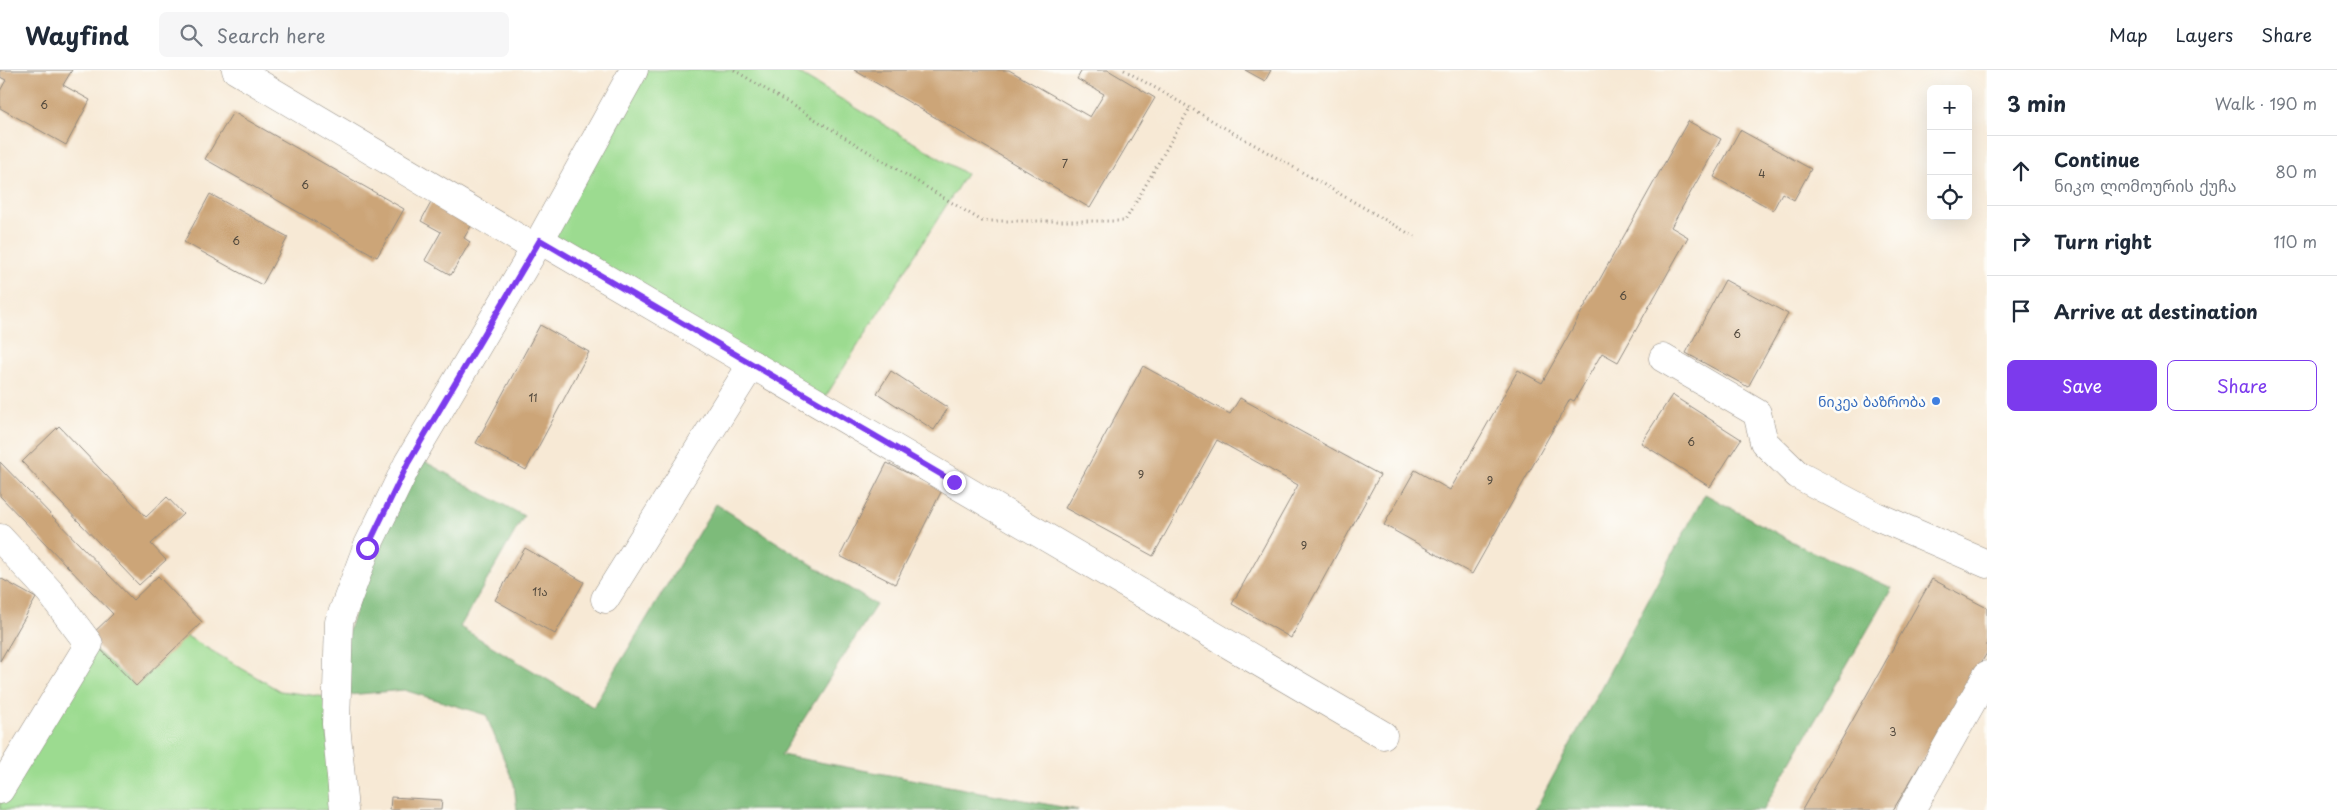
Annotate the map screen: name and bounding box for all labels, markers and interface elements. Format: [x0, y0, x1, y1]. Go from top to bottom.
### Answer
search box [159, 12, 509, 57]
text: Wayfind [25, 17, 129, 53]
icon: search [177, 21, 205, 49]
text: Search here [217, 21, 325, 49]
text: Map [2109, 21, 2148, 48]
text: Layers [2176, 21, 2233, 48]
text: Share [2261, 21, 2312, 48]
map controls [1927, 85, 1972, 220]
button: + [1927, 85, 1972, 130]
text: 3 min [2007, 87, 2066, 119]
text: Walk · 190 m [2215, 91, 2317, 115]
house number: 6 [40, 96, 48, 113]
button: − [1927, 130, 1972, 175]
text: Continue [2054, 145, 2140, 173]
house number: 7 [1062, 155, 1068, 172]
icon: ahead [2007, 157, 2035, 185]
text: 80 m [2275, 159, 2317, 183]
house number: 4 [1758, 165, 1766, 182]
text: ნიკო ლომოურის ქუჩა [2054, 173, 2237, 197]
button: locate [1927, 175, 1972, 220]
house number: 6 [301, 176, 309, 193]
icon: right [2007, 227, 2035, 255]
text: Turn right [2054, 227, 2152, 255]
text: 110 m [2274, 229, 2317, 253]
house number: 6 [232, 232, 240, 249]
house number: 6 [1619, 287, 1627, 304]
icon: arrive [2007, 297, 2035, 325]
text: Arrive at destination [2054, 297, 2258, 325]
house number: 6 [1733, 325, 1741, 342]
button: Save [2007, 360, 2157, 411]
button: Share [2167, 360, 2317, 411]
house number: 11 [528, 389, 538, 406]
place label: ნიკეა ბაზრობა [1818, 391, 1926, 412]
marker: ნიკეა ბაზრობა [1930, 395, 1942, 407]
house number: 6 [1687, 433, 1695, 450]
house number: 9 [1138, 466, 1144, 483]
route end [943, 471, 966, 494]
house number: 9 [1487, 472, 1493, 489]
route start [356, 537, 379, 560]
house number: 9 [1301, 537, 1307, 554]
house number: 11ა [532, 583, 548, 600]
house number: 3 [1889, 723, 1897, 740]

